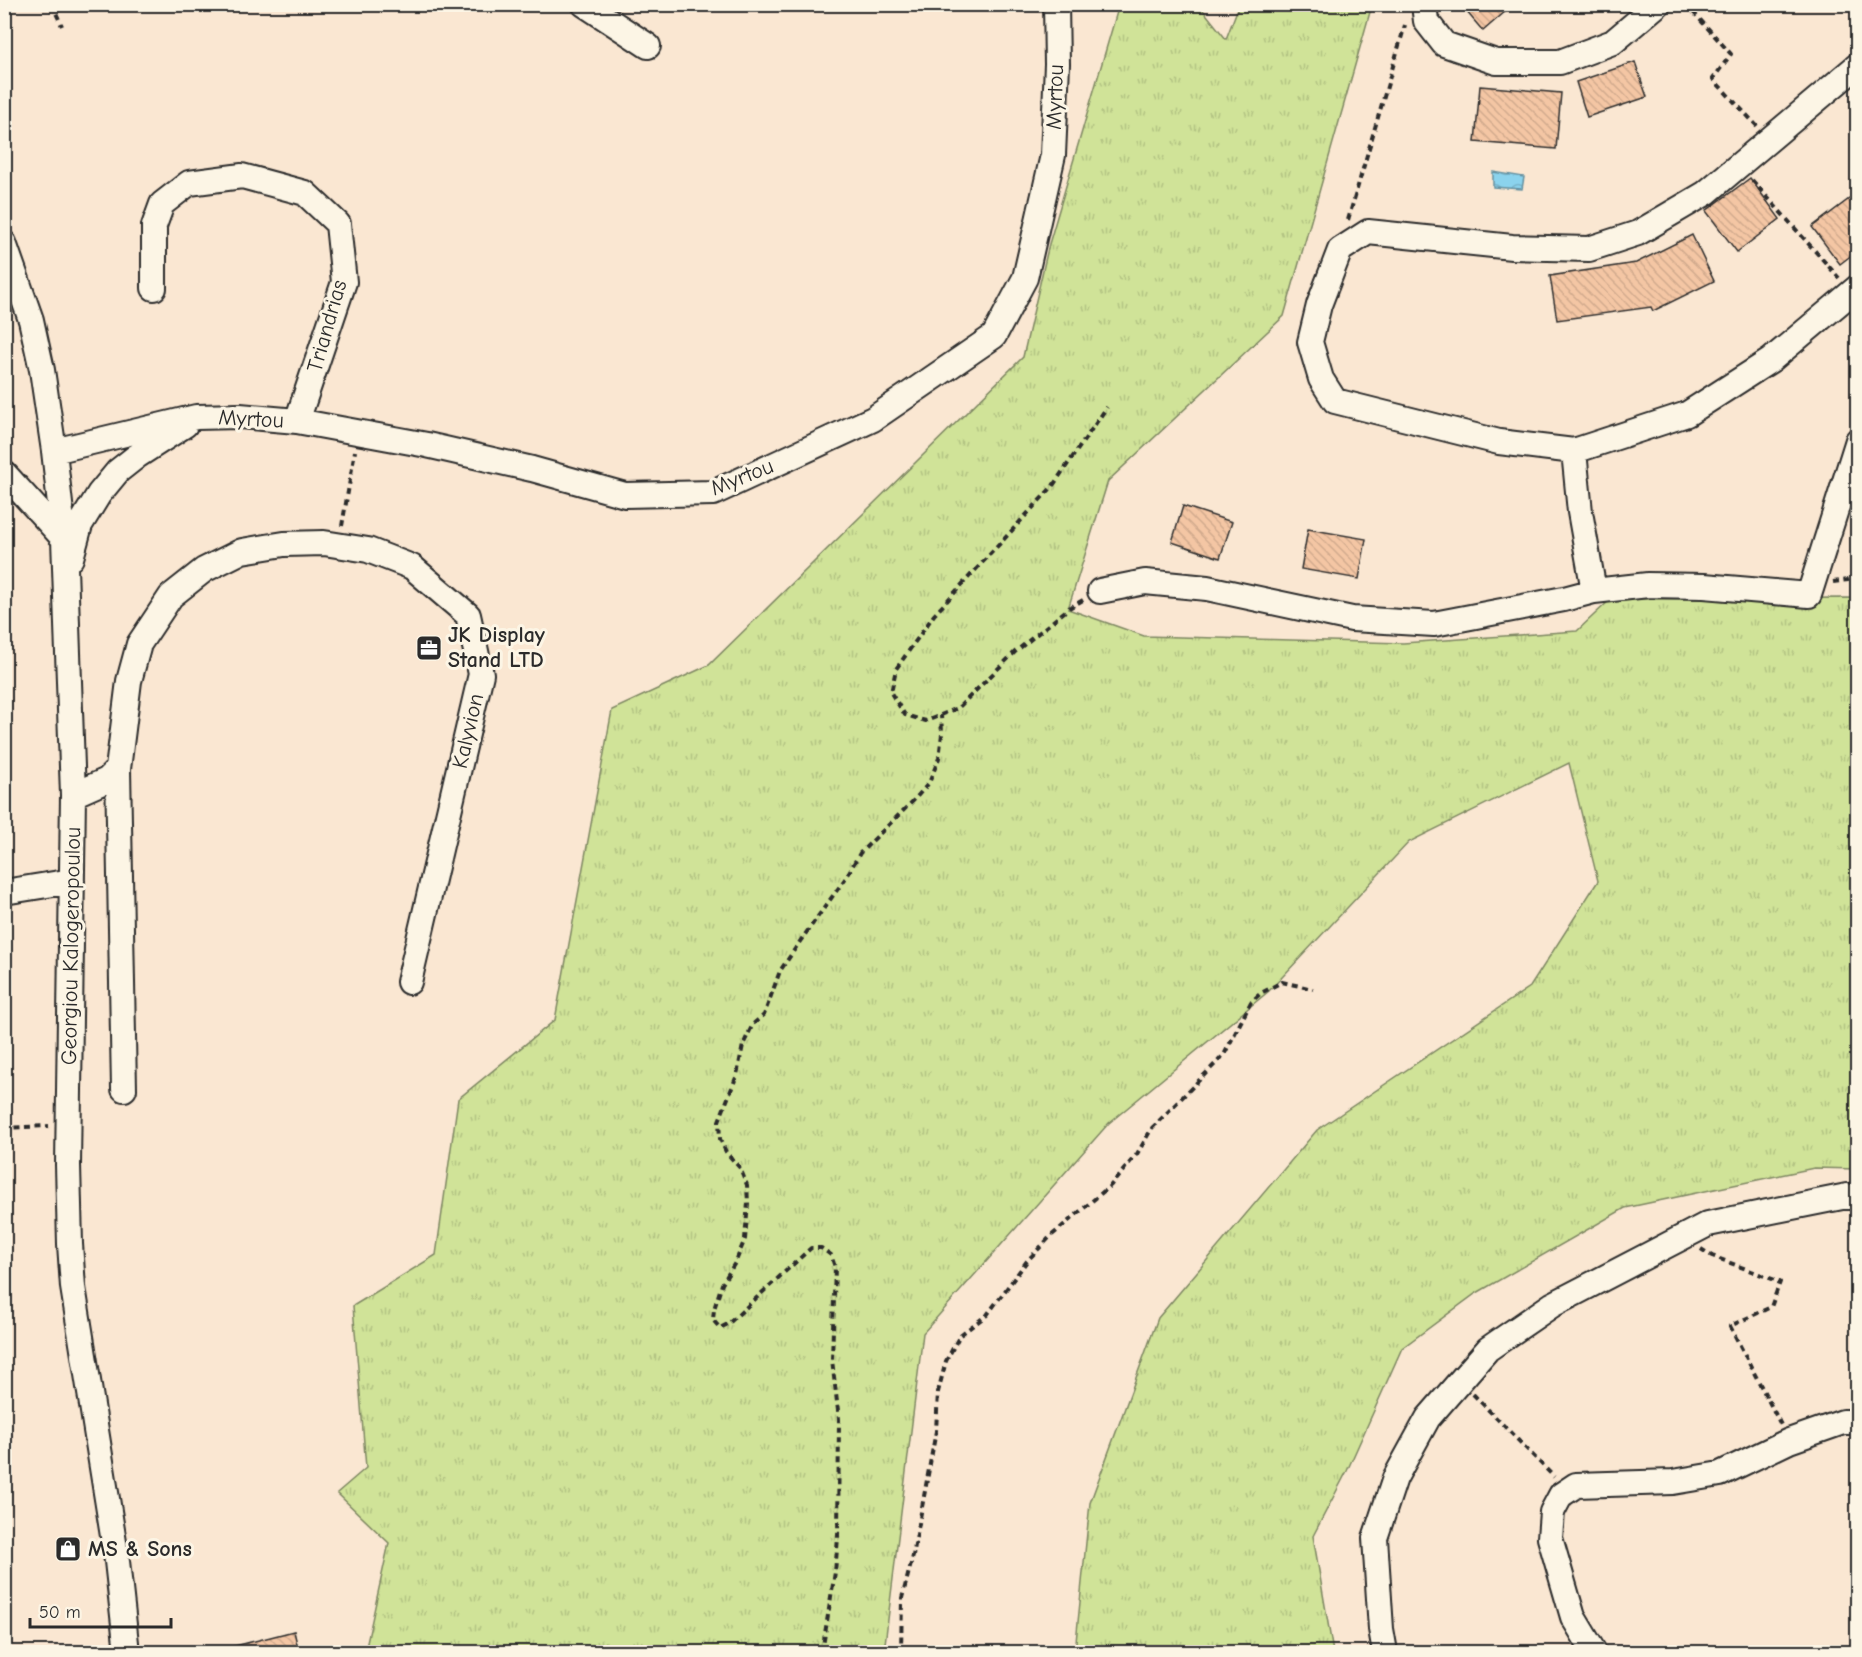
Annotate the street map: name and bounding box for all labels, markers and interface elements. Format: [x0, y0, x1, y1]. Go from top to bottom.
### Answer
street label: Myrtou [1041, 64, 1069, 130]
street label: Triandrias [301, 277, 353, 375]
street label: Myrtou [218, 404, 284, 434]
street label: Myrtou [707, 453, 777, 501]
place label: JK Display Stand LTD [448, 622, 546, 673]
office icon: JK Display Stand LTD [414, 633, 444, 663]
street label: Kalyvion [447, 691, 489, 771]
street label: Georgiou Kalogeropoulou [56, 827, 86, 1065]
shop icon: MS & Sons [53, 1534, 83, 1564]
place label: MS & Sons [88, 1536, 192, 1562]
scale bar [30, 1591, 171, 1629]
text: 50 m [39, 1602, 81, 1623]

